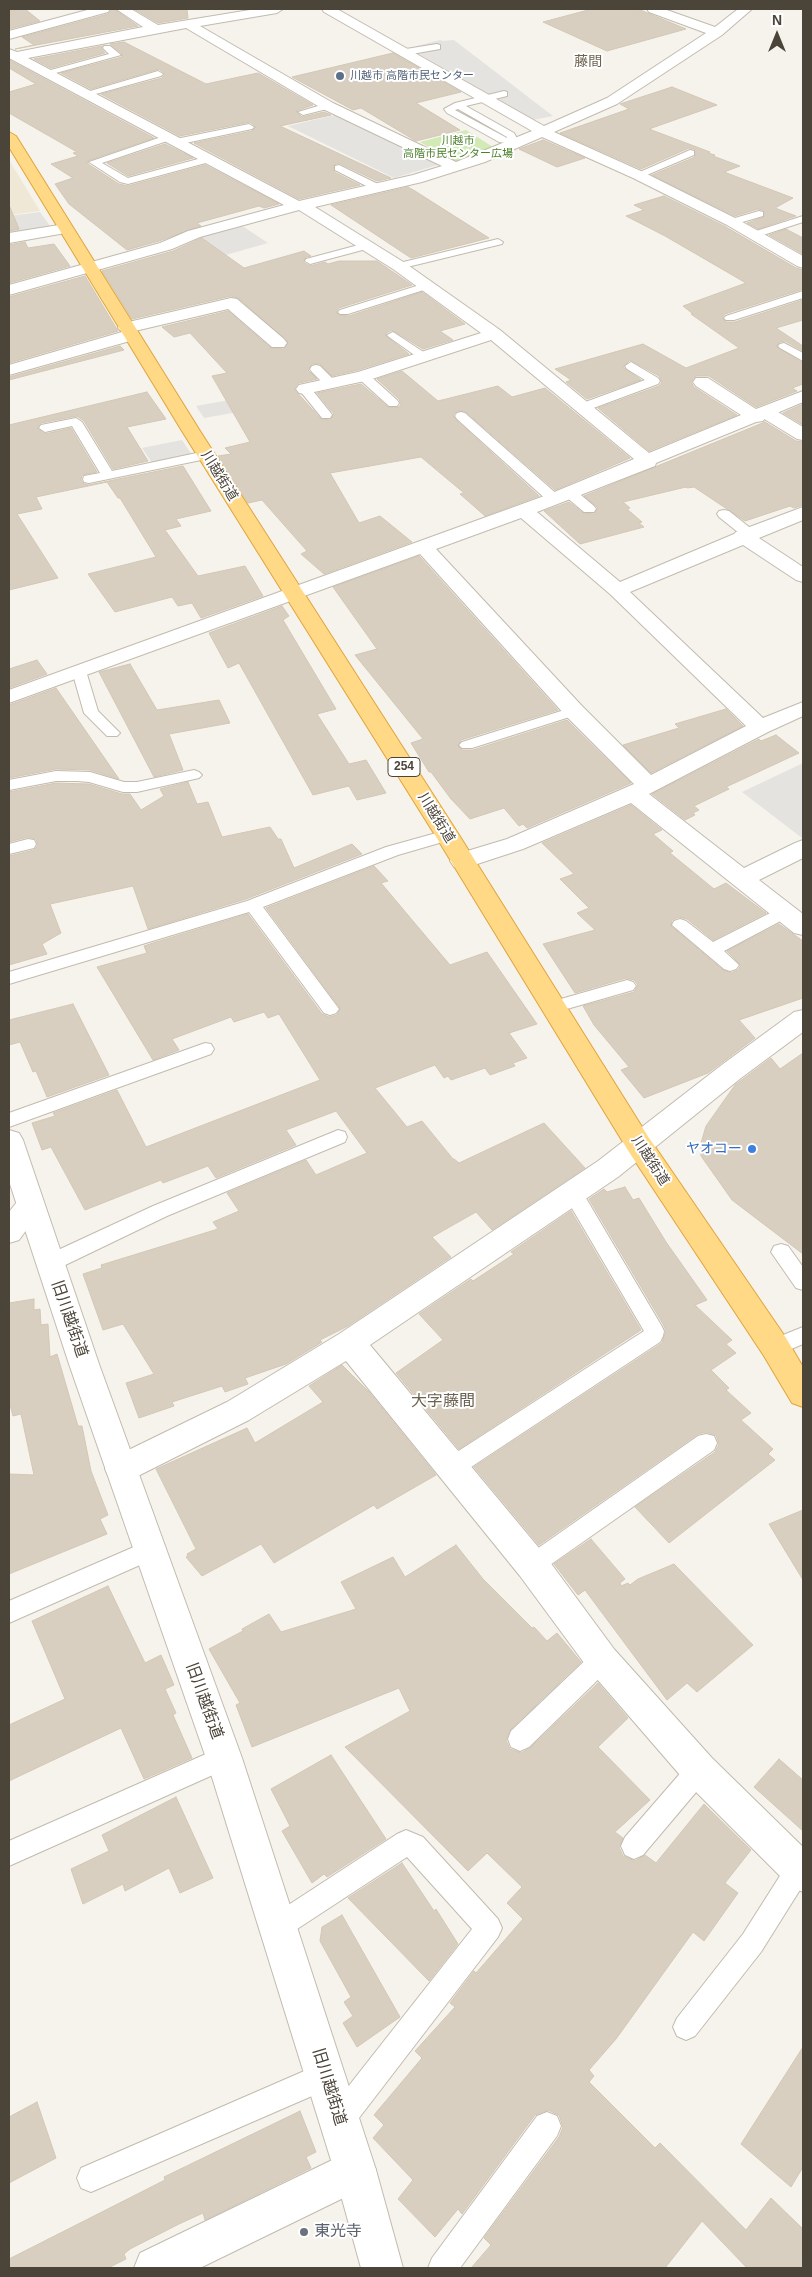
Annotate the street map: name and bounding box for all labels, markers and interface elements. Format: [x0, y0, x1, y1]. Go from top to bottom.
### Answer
north arrow [752, 10, 802, 60]
text: N [772, 12, 782, 28]
district label: 藤間 [574, 54, 602, 70]
place label: 川越市 高階市民センター [350, 69, 474, 83]
marker: 川越市 高階市民センター [334, 70, 346, 82]
park label: 川越市 高階市民センター広場 [403, 134, 513, 160]
street label: 川越街道 [197, 448, 241, 504]
road number: 254 [388, 758, 420, 776]
street label: 川越街道 [414, 790, 458, 846]
street label: 川越街道 [628, 1133, 672, 1189]
place label: ヤオコー [686, 1141, 742, 1157]
marker: ヤオコー [746, 1143, 758, 1155]
street label: 旧川越街道 [47, 1278, 91, 1360]
district label: 大字藤間 [411, 1392, 475, 1412]
street label: 旧川越街道 [181, 1660, 227, 1742]
street label: 旧川越街道 [308, 2046, 350, 2128]
place label: 東光寺 [314, 2222, 362, 2242]
marker: 東光寺 [298, 2226, 310, 2238]

